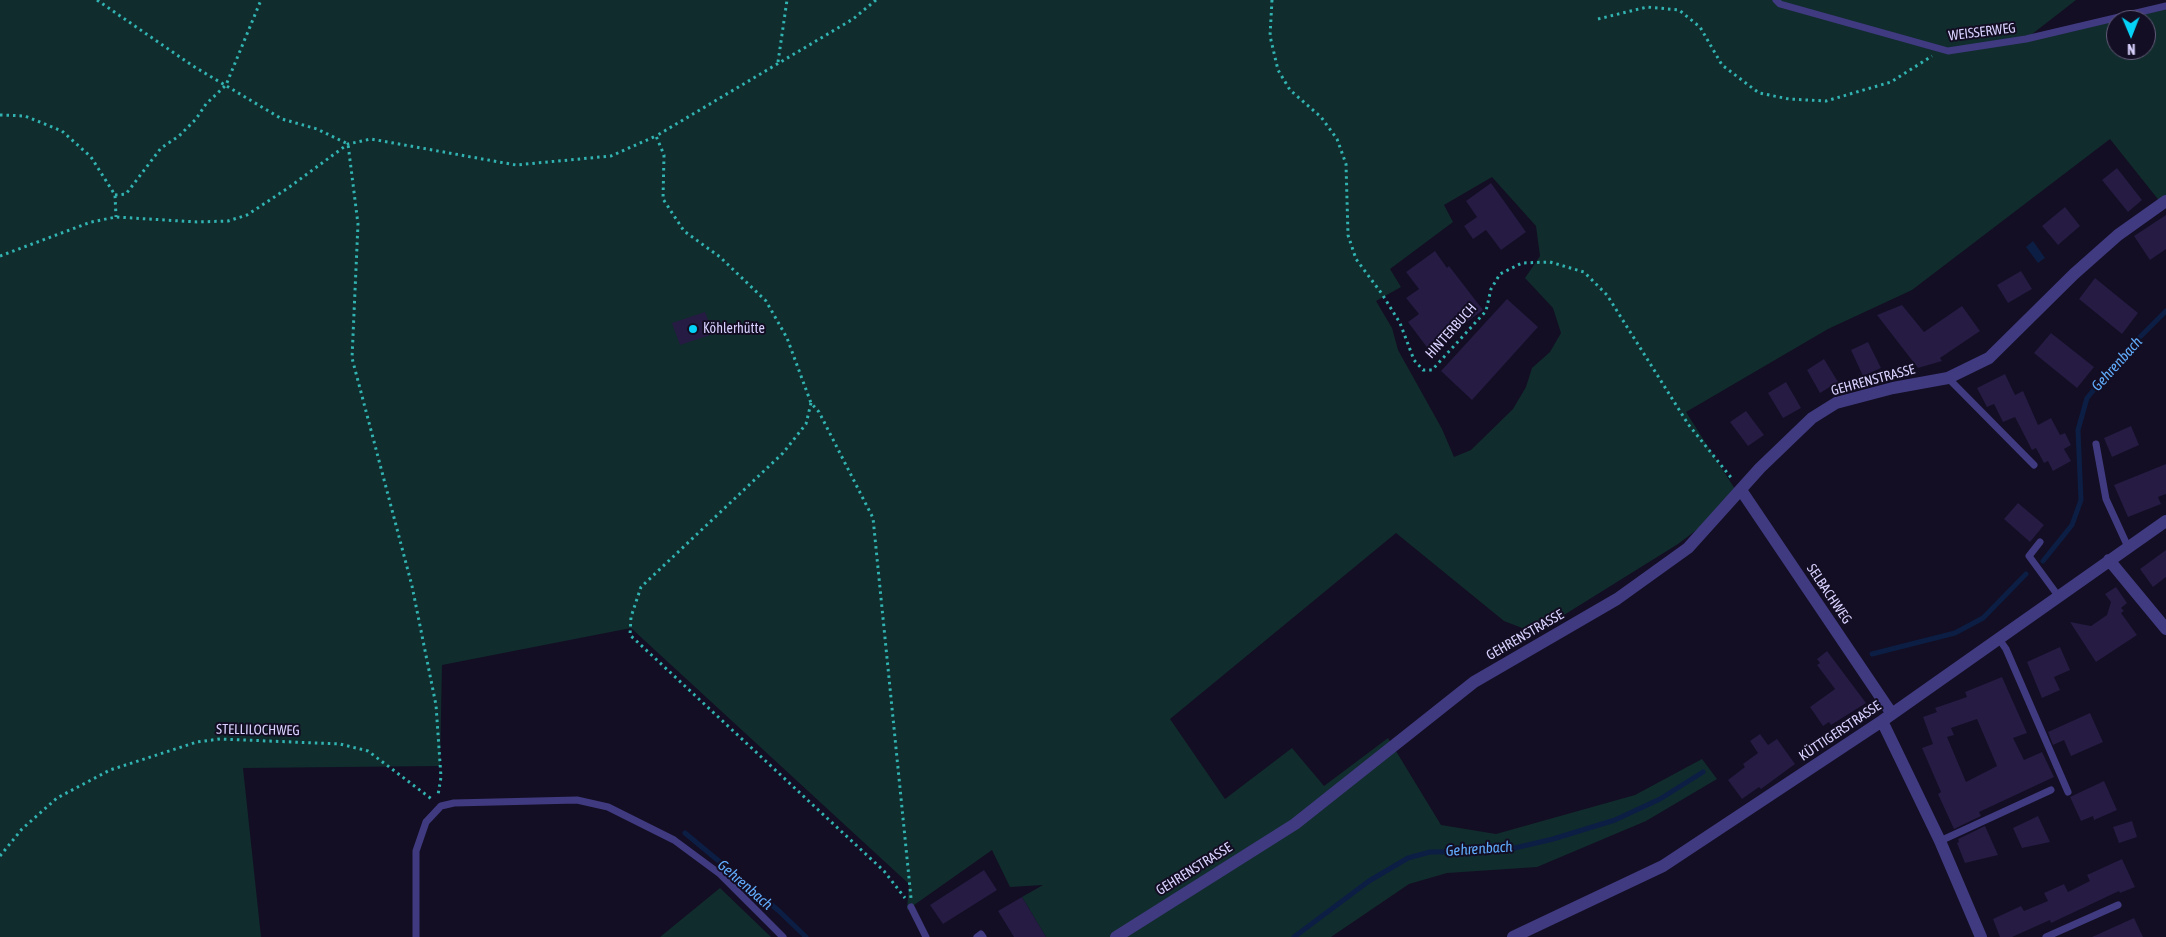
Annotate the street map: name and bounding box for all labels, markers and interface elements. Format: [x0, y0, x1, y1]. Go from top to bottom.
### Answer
north arrow [2106, 10, 2156, 60]
street label: WEISSERWEG [1947, 20, 2017, 44]
text: N [2127, 41, 2136, 57]
street label: HINTERBUCH [1422, 300, 1480, 362]
place label: Köhlerhütte [703, 321, 765, 337]
marker: Köhlerhütte [687, 323, 699, 335]
water label: Gehrenbach [2088, 333, 2146, 395]
street label: GEHRENSTRASSE [1829, 361, 1917, 399]
street label: SELBACHWEG [1803, 561, 1855, 627]
street label: GEHRENSTRASSE [1483, 606, 1567, 664]
street label: KÜTTIGERSTRASSE [1796, 697, 1884, 765]
street label: STELLILOCHWEG [216, 721, 300, 739]
water label: Gehrenbach [1445, 838, 1513, 860]
street label: GEHRENSTRASSE [1153, 839, 1235, 899]
water label: Gehrenbach [714, 856, 776, 914]

